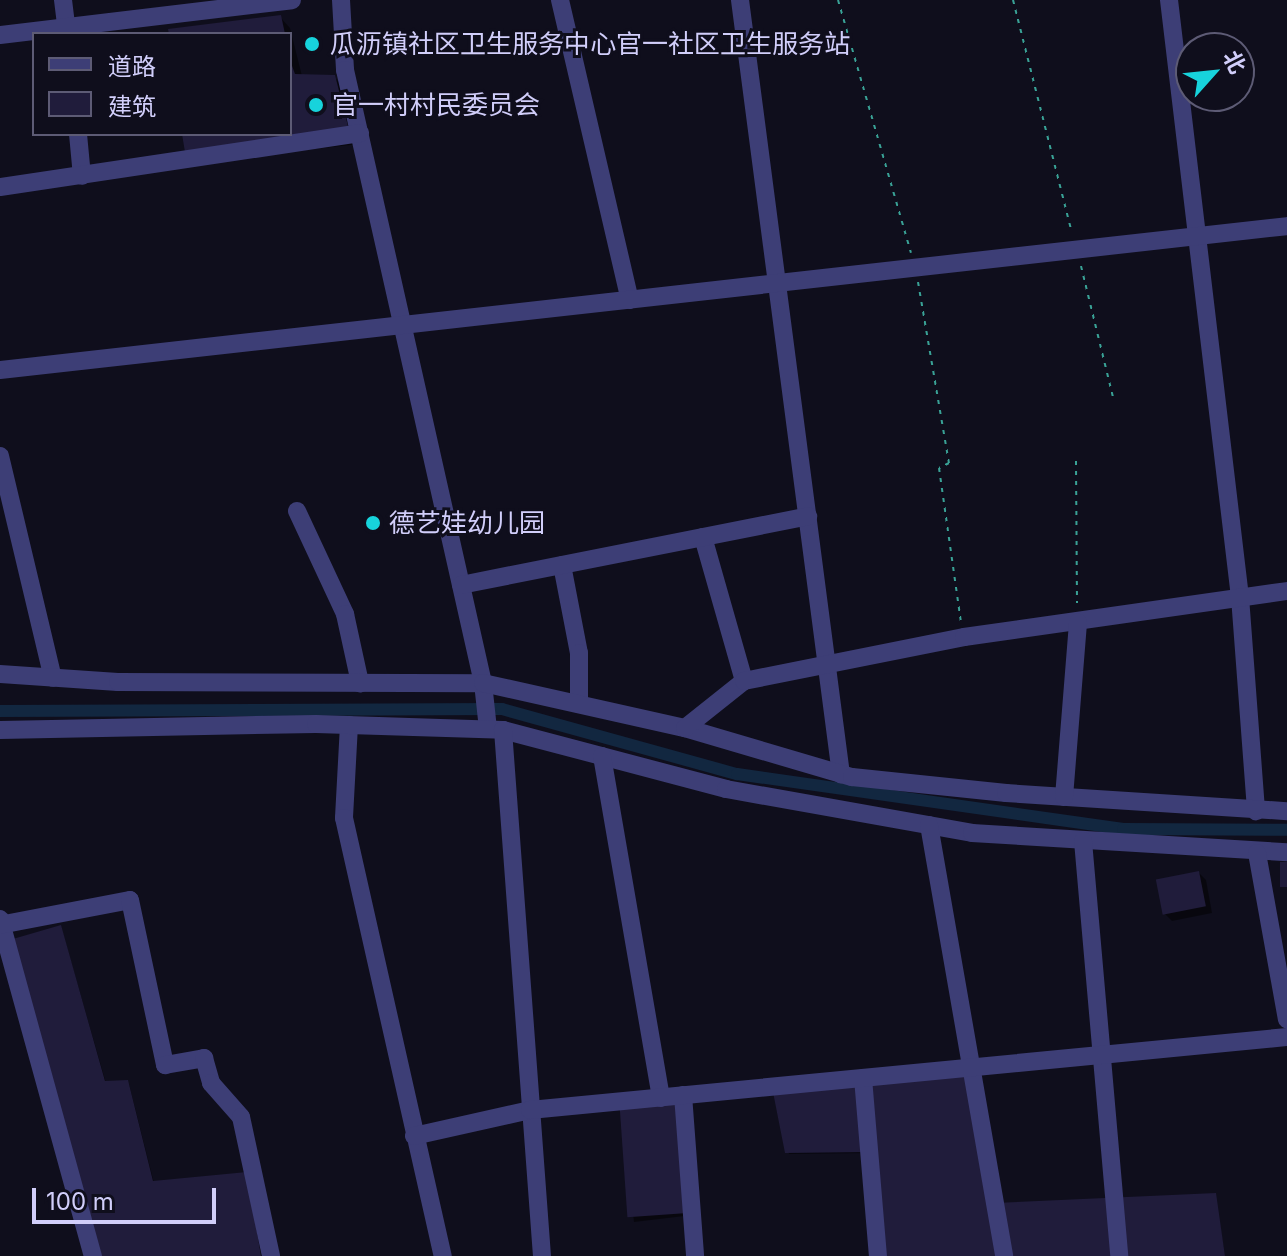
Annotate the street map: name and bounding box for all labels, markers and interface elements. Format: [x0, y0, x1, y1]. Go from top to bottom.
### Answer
place label: 瓜沥镇社区卫生服务中心官一社区卫生服务站 [330, 28, 850, 60]
legend [32, 32, 292, 136]
north arrow [1175, 32, 1255, 112]
marker: 瓜沥镇社区卫生服务中心官一社区卫生服务站 [301, 33, 323, 55]
text: 北 [1218, 46, 1251, 78]
text: 道路 [108, 52, 156, 81]
place label: 官一村村民委员会 [332, 89, 540, 121]
text: 建筑 [108, 92, 156, 121]
marker: 官一村村民委员会 [307, 96, 325, 114]
place label: 德艺娃幼儿园 [389, 507, 545, 539]
marker: 德艺娃幼儿园 [364, 514, 382, 532]
scale bar [36, 1172, 220, 1222]
text: 100 m [46, 1187, 114, 1216]

